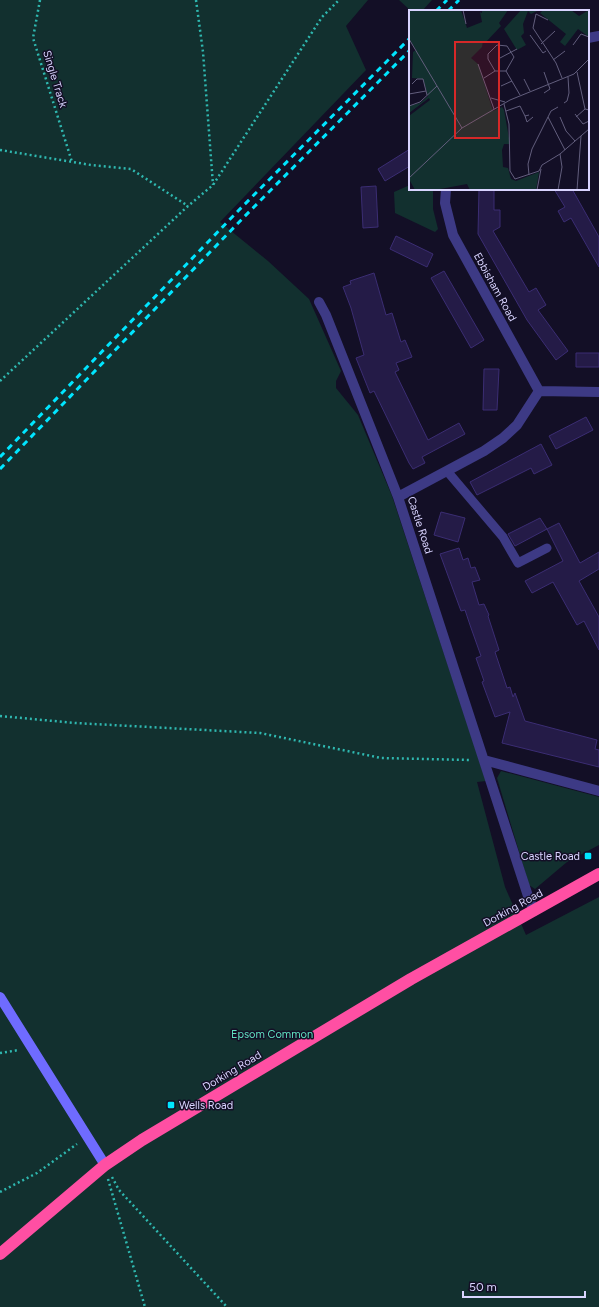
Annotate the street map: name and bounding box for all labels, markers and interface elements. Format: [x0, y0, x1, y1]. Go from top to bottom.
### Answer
inset map [409, 10, 589, 190]
street label: Single Track [40, 49, 70, 110]
street label: Ebbisham Road [471, 251, 519, 323]
street label: Castle Road [405, 495, 435, 555]
place label: Castle Road [521, 850, 580, 863]
marker: Castle Road [583, 851, 593, 861]
street label: Dorking Road [481, 886, 545, 930]
park label: Epsom Common [231, 1028, 313, 1041]
street label: Dorking Road [200, 1048, 264, 1094]
place label: Wells Road [179, 1099, 233, 1112]
marker: Wells Road [166, 1100, 176, 1110]
scale bar [463, 1273, 585, 1299]
text: 50 m [469, 1280, 497, 1294]

